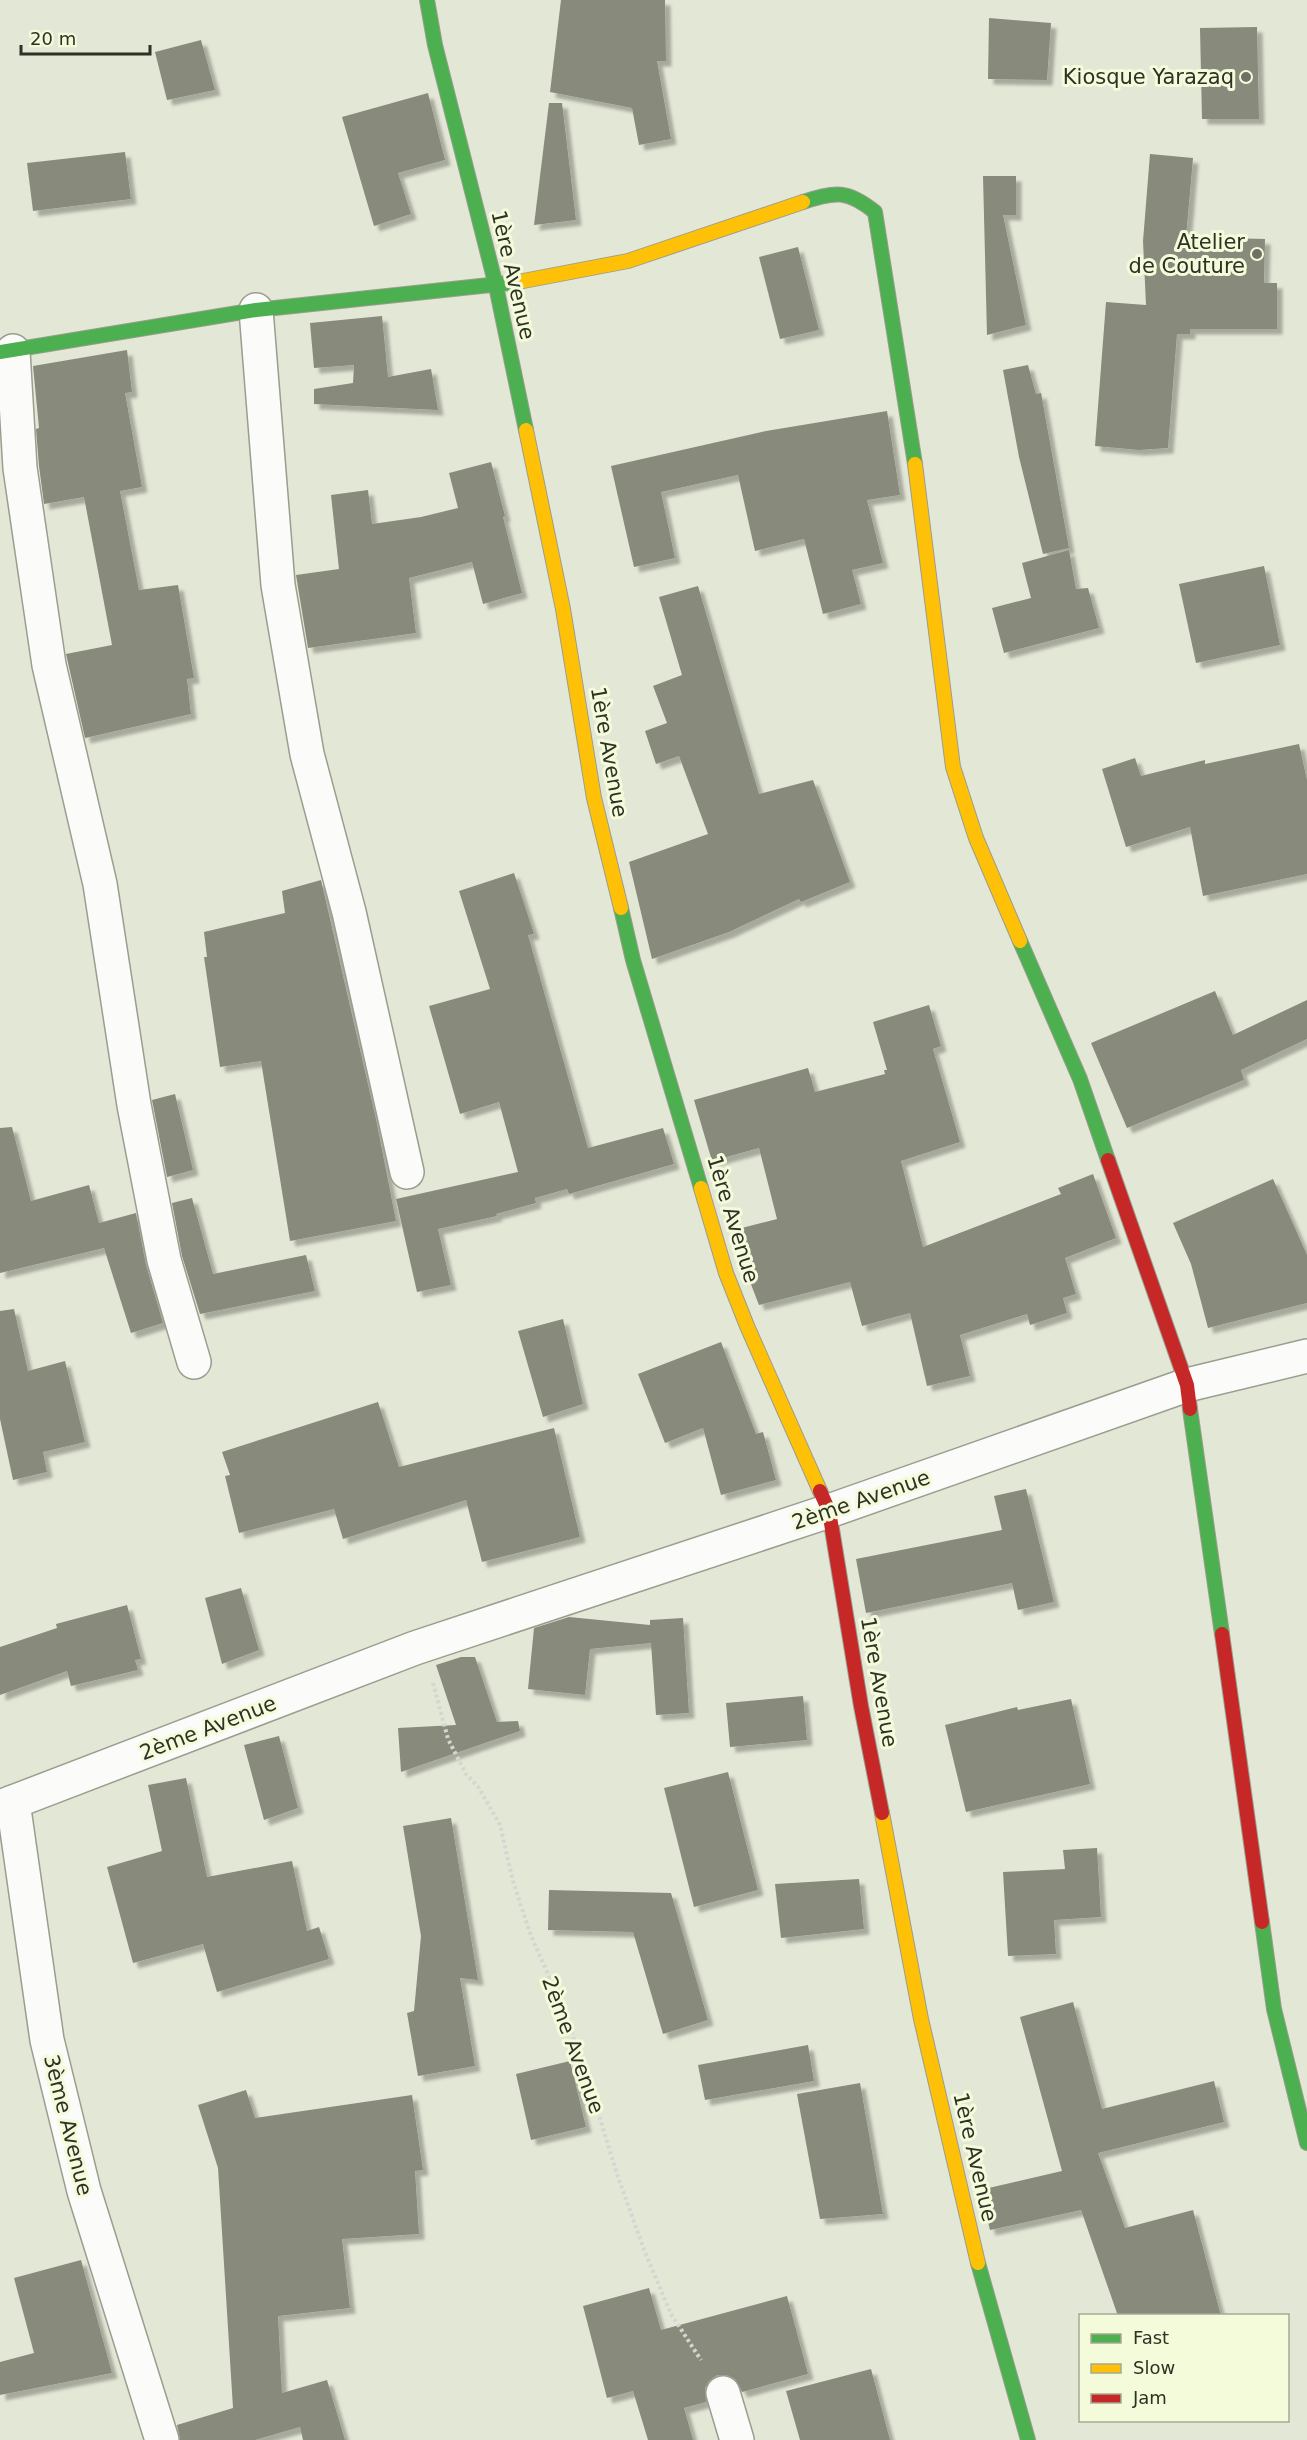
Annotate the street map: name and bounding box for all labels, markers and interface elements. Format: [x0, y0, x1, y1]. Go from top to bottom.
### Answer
scale bar [21, 18, 150, 56]
text: 20 m [30, 28, 76, 49]
place label: Kiosque Yarazaq [1063, 65, 1234, 89]
marker: Kiosque Yarazaq [1239, 70, 1253, 84]
street label: 1ère Avenue [486, 208, 540, 342]
place label: Atelier de Couture [1129, 230, 1245, 278]
marker: Atelier de Couture [1250, 247, 1264, 261]
street label: 1ère Avenue [586, 685, 632, 819]
street label: 1ère Avenue [702, 1152, 764, 1286]
street label: 2ème Avenue [789, 1465, 933, 1535]
street label: 1ère Avenue [856, 1615, 902, 1749]
street label: 2ème Avenue [136, 1691, 280, 1765]
street label: 2ème Avenue [537, 1973, 609, 2117]
street label: 3ème Avenue [39, 2052, 97, 2198]
street label: 1ère Avenue [948, 2090, 1002, 2224]
legend [1079, 2314, 1289, 2422]
text: Fast [1133, 2327, 1169, 2348]
text: Slow [1133, 2357, 1175, 2378]
text: Jam [1132, 2387, 1167, 2408]

